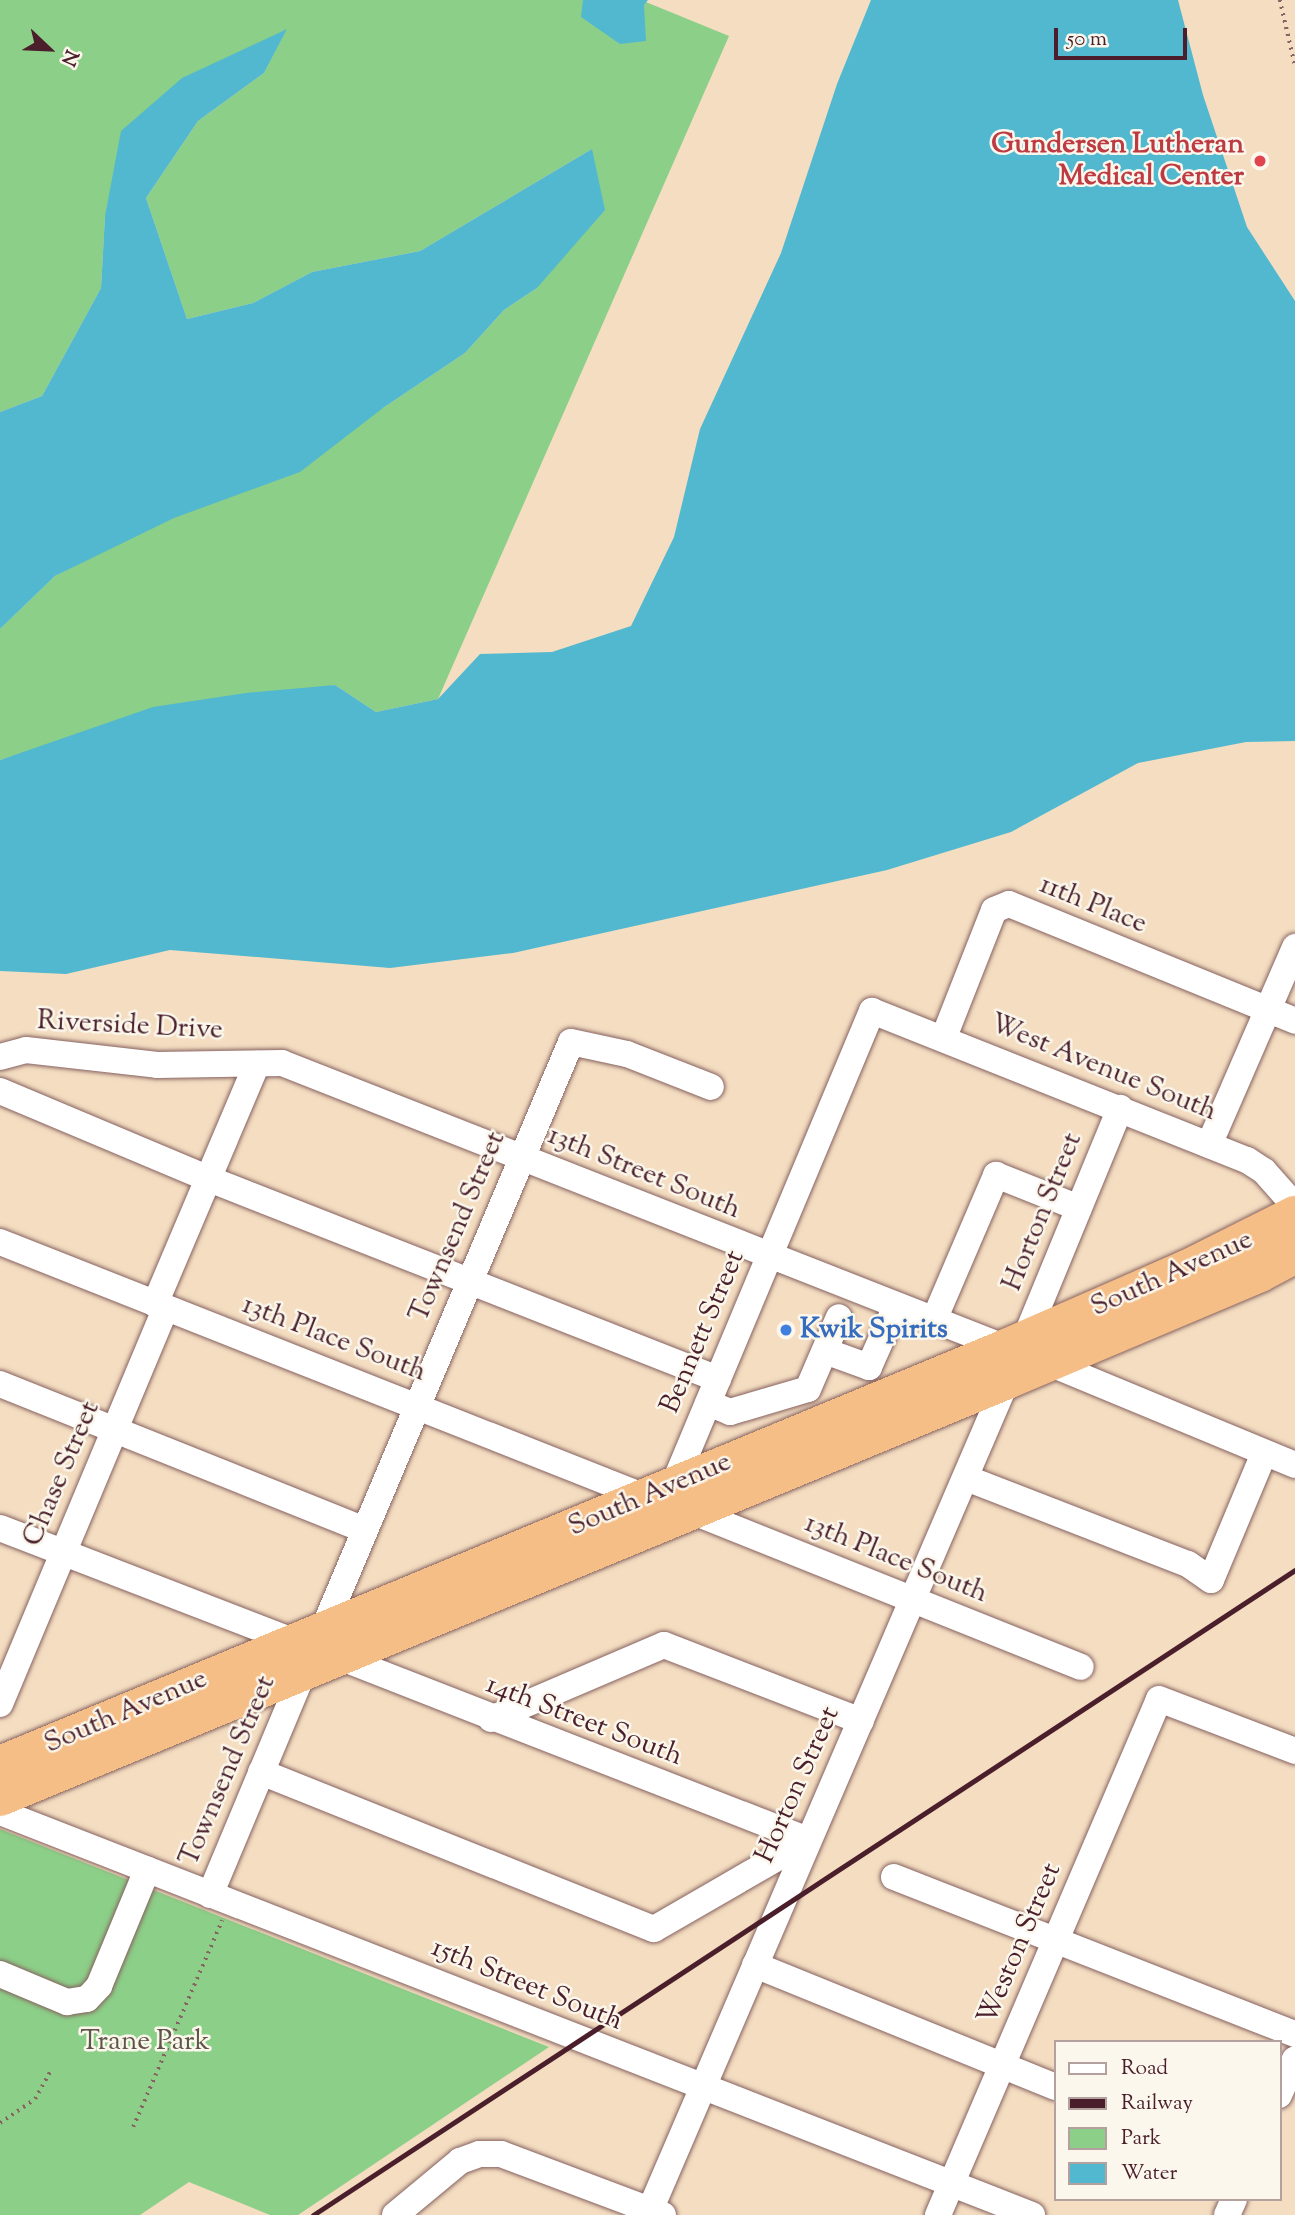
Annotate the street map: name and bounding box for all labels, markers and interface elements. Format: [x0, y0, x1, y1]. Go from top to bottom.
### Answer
north arrow [14, 14, 84, 84]
scale bar [1057, 14, 1190, 58]
text: 50 m [1067, 25, 1107, 55]
text: N [53, 45, 84, 70]
place label: Gundersen Lutheran Medical Center [991, 128, 1244, 194]
marker: Gundersen Lutheran Medical Center [1250, 151, 1270, 171]
street label: 11th Place [1034, 868, 1152, 942]
street label: Riverside Drive [36, 1004, 224, 1048]
street label: West Avenue South [985, 1007, 1221, 1129]
street label: 13th Street South [543, 1119, 745, 1227]
street label: Townsend Street [403, 1127, 513, 1327]
street label: Horton Street [996, 1128, 1090, 1296]
street label: South Avenue [1086, 1223, 1258, 1325]
street label: Bennett Street [654, 1245, 752, 1419]
street label: 13th Place South [237, 1288, 431, 1390]
place label: Kwik Spirits [800, 1313, 948, 1347]
marker: Kwik Spirits [778, 1322, 794, 1338]
street label: Chase Street [16, 1396, 108, 1552]
street label: South Avenue [564, 1446, 736, 1544]
street label: 13th Place South [800, 1507, 992, 1611]
street label: South Avenue [40, 1663, 212, 1761]
street label: 14th Street South [481, 1668, 687, 1774]
street label: Townsend Street [173, 1671, 283, 1871]
street label: Horton Street [749, 1702, 847, 1868]
street label: Weston Street [971, 1858, 1069, 2030]
street label: 15th Street South [426, 1931, 628, 2039]
park label: Trane Park [80, 2025, 210, 2059]
legend [1054, 2040, 1281, 2201]
text: Road [1121, 2054, 1168, 2084]
text: Railway [1121, 2089, 1193, 2119]
text: Park [1121, 2124, 1161, 2154]
text: Water [1121, 2159, 1177, 2189]

